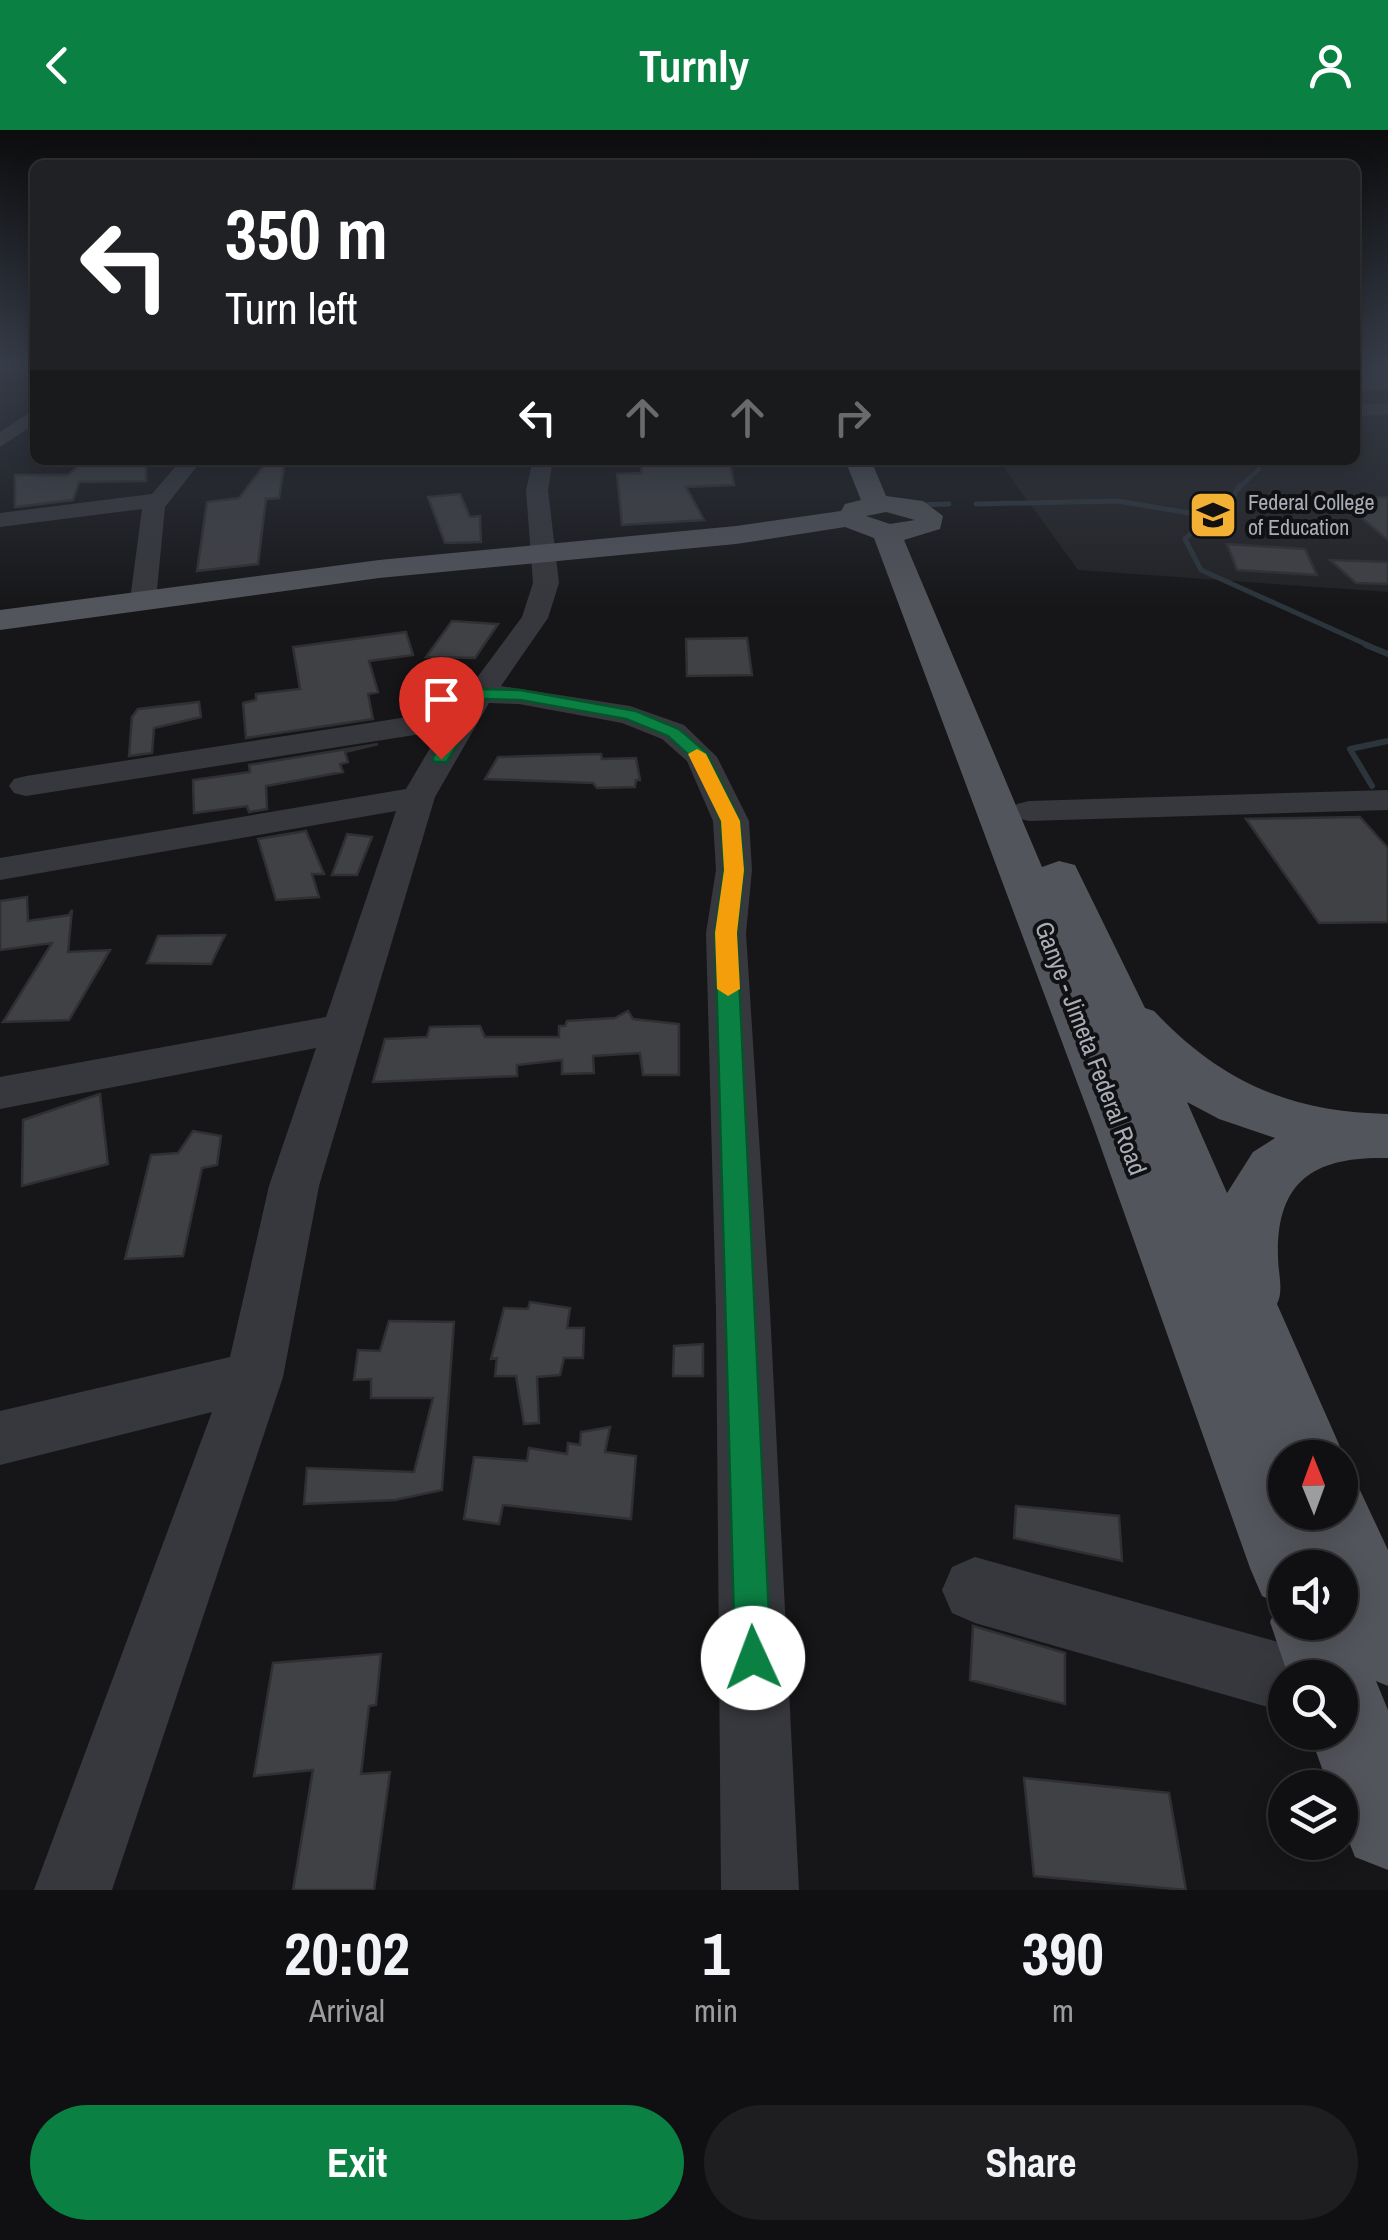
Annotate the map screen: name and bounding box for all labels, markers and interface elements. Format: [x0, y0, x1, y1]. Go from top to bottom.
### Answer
text: Turnly [639, 35, 749, 96]
icon: back [30, 38, 85, 93]
icon: person [1303, 38, 1358, 93]
text: 350 m [225, 187, 388, 281]
icon: left [60, 200, 190, 330]
text: Turn left [225, 277, 357, 338]
icon: left [510, 390, 565, 445]
icon: ahead [615, 390, 670, 445]
icon: ahead [720, 390, 775, 445]
icon: right [825, 390, 880, 445]
place label: Federal College of Education [1248, 487, 1374, 542]
school or university icon: Federal College of Education [1187, 489, 1239, 541]
pin [399, 657, 484, 760]
icon: arrive [414, 672, 469, 727]
street label: Ganye - Jimeta Federal Road [1027, 916, 1155, 1180]
north arrow [1268, 1440, 1358, 1530]
map controls [1268, 1440, 1358, 1860]
button: sound [1268, 1550, 1358, 1640]
position arrow [701, 1606, 805, 1710]
button: search [1268, 1660, 1358, 1750]
button: layers [1268, 1770, 1358, 1860]
text: 20:02 [284, 1913, 410, 1994]
text: 1 [702, 1913, 730, 1994]
text: 390 [1022, 1913, 1104, 1994]
text: Arrival [309, 1989, 385, 2032]
text: min [694, 1989, 738, 2032]
text: m [1052, 1989, 1074, 2032]
button: Exit [30, 2105, 684, 2220]
button: Share [704, 2105, 1358, 2220]

